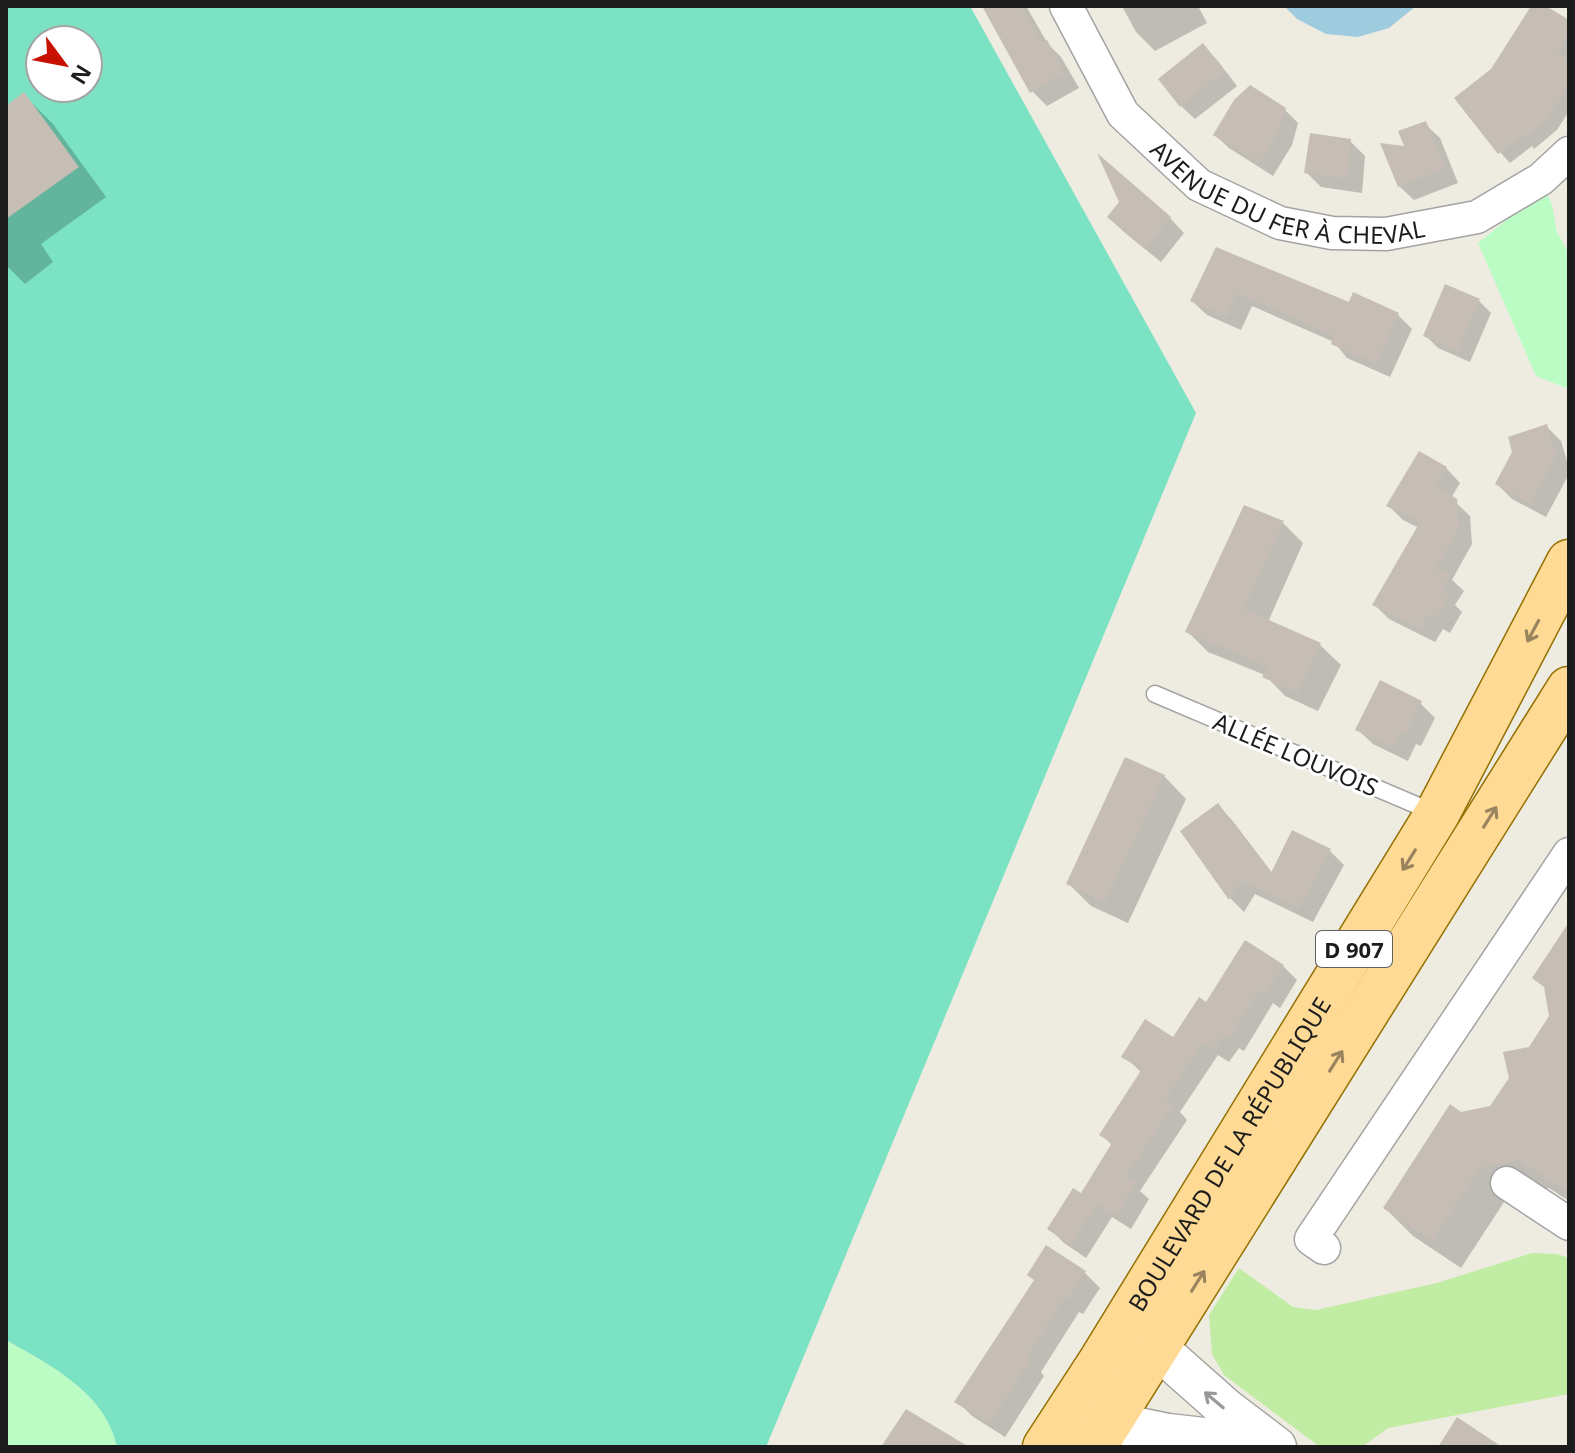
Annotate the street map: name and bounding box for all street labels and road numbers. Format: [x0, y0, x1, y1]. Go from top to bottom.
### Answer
street label: AVENUE DU FER À CHEVAL [1144, 132, 1427, 251]
street label: ALLÉE LOUVOIS [1209, 704, 1383, 804]
road number: D 907 [1316, 931, 1392, 967]
street label: BOULEVARD DE LA RÉPUBLIQUE [1119, 990, 1337, 1317]

